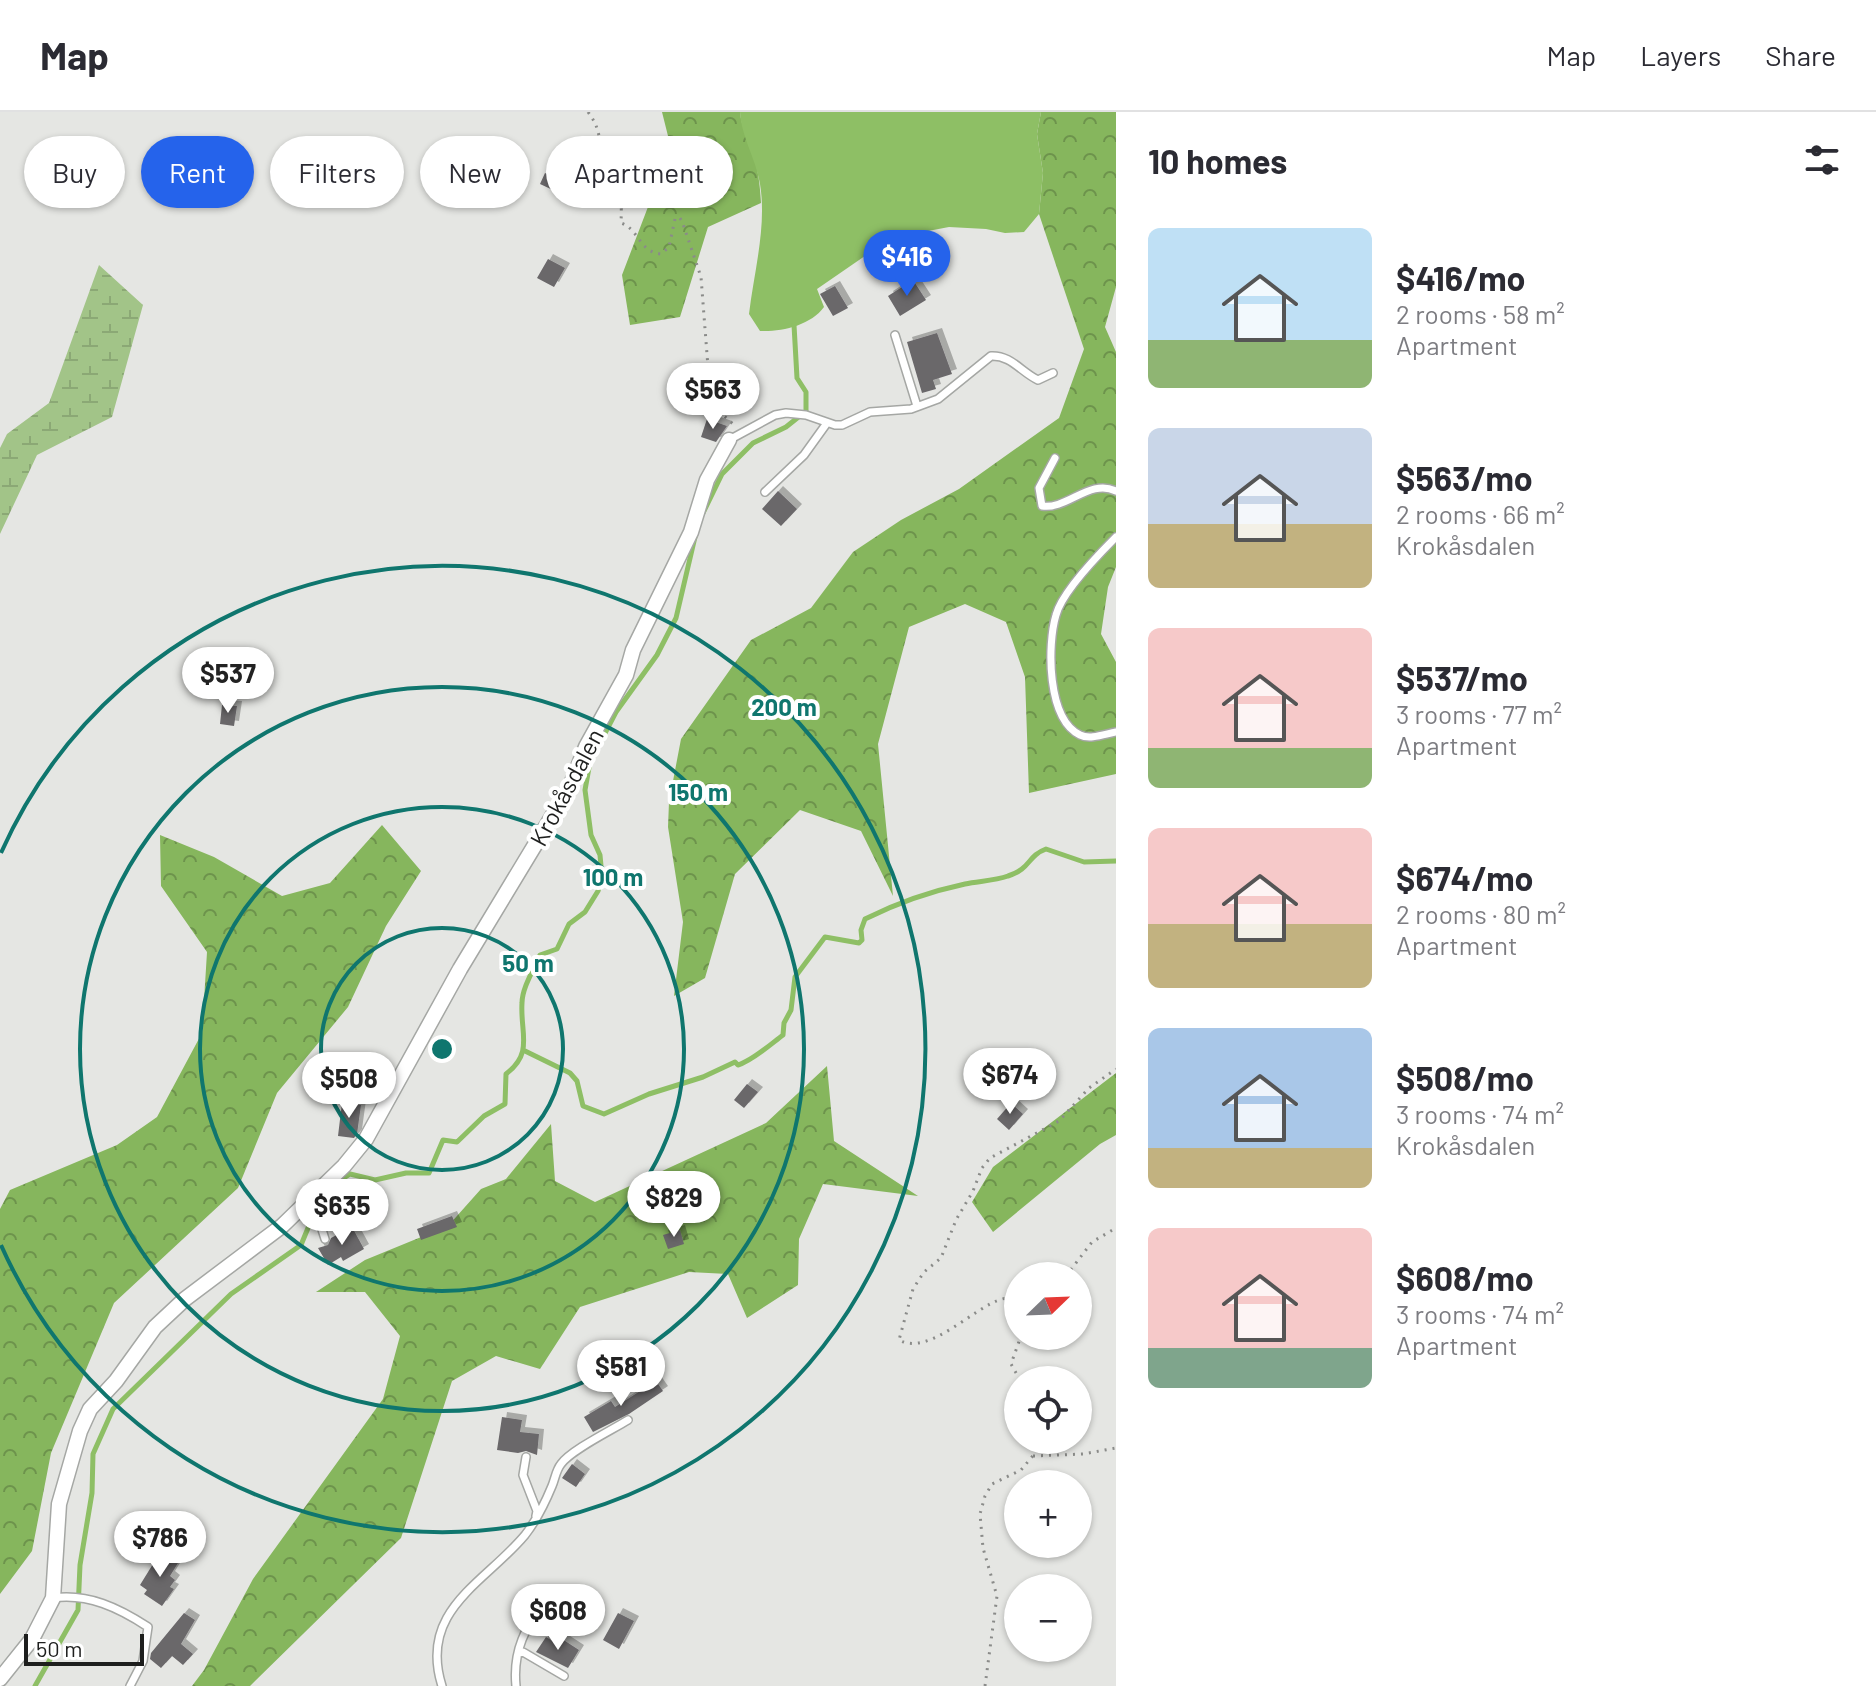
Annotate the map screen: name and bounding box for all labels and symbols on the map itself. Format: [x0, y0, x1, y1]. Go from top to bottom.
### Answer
pin: $416 [860, 230, 954, 298]
pin: $563 [666, 363, 760, 431]
pin: $537 [181, 647, 275, 715]
text: 200 m [751, 692, 817, 721]
street label: Krokåsdalen [523, 723, 609, 851]
text: 150 m [668, 777, 728, 806]
text: 100 m [583, 862, 643, 891]
text: 50 m [502, 948, 554, 977]
centre of rings [428, 1035, 456, 1063]
pin: $674 [963, 1048, 1057, 1116]
pin: $508 [302, 1052, 396, 1120]
pin: $829 [627, 1171, 721, 1239]
pin: $635 [295, 1179, 389, 1247]
north arrow [1004, 1262, 1092, 1350]
pin: $581 [574, 1340, 668, 1408]
pin: $786 [113, 1511, 207, 1579]
pin: $608 [511, 1584, 605, 1652]
scale bar [24, 1630, 144, 1666]

